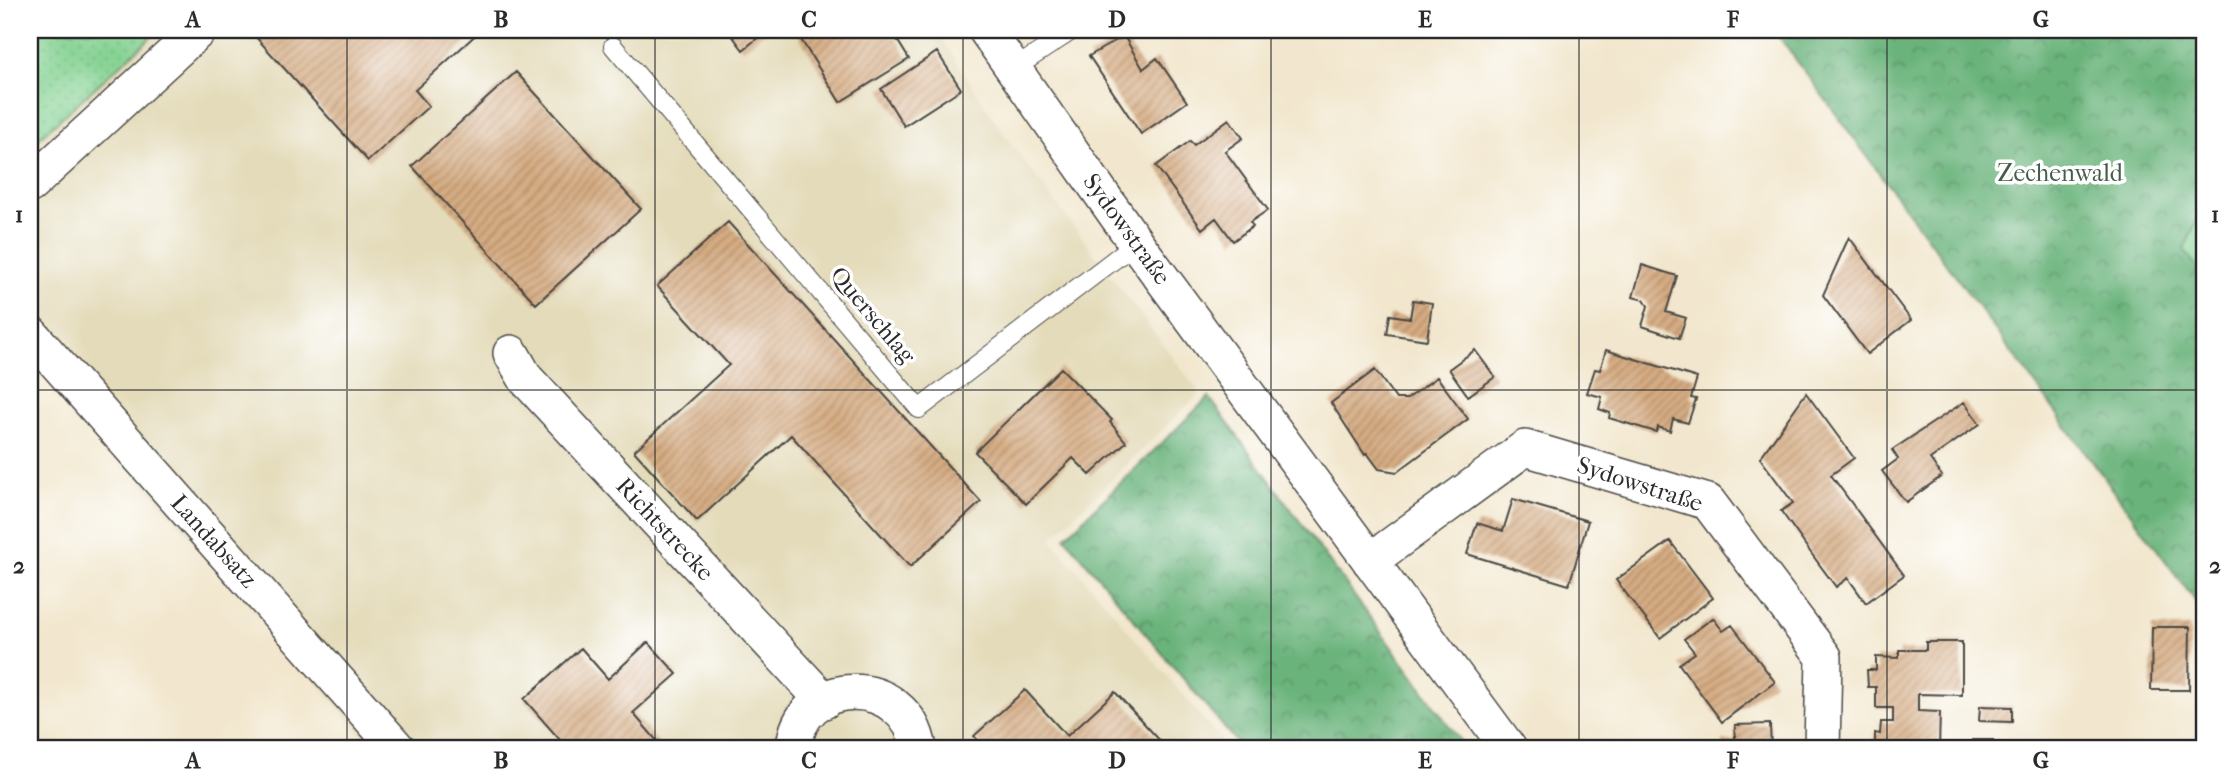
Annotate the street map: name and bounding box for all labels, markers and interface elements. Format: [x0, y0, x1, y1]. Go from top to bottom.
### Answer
text: A [184, 6, 202, 33]
text: B [494, 6, 509, 33]
text: C [801, 6, 817, 33]
text: D [1108, 6, 1126, 33]
text: E [1418, 6, 1432, 33]
text: F [1726, 6, 1740, 33]
text: G [2033, 6, 2049, 33]
park label: Zechenwald [1997, 159, 2124, 187]
street label: Sydowstraße [1077, 168, 1177, 290]
text: 1 [15, 201, 23, 228]
text: 1 [2211, 201, 2219, 228]
street label: Querschlag [825, 261, 922, 370]
street label: Sydowstraße [1574, 451, 1706, 517]
street label: Richtstrecke [610, 472, 720, 586]
street label: Landabsatz [165, 489, 263, 594]
text: 2 [13, 552, 25, 579]
text: 2 [2209, 552, 2221, 579]
text: A [184, 747, 202, 774]
text: B [494, 747, 509, 774]
text: C [801, 747, 817, 774]
text: D [1108, 747, 1126, 774]
text: E [1418, 747, 1432, 774]
text: F [1726, 747, 1740, 774]
text: G [2033, 747, 2049, 774]

